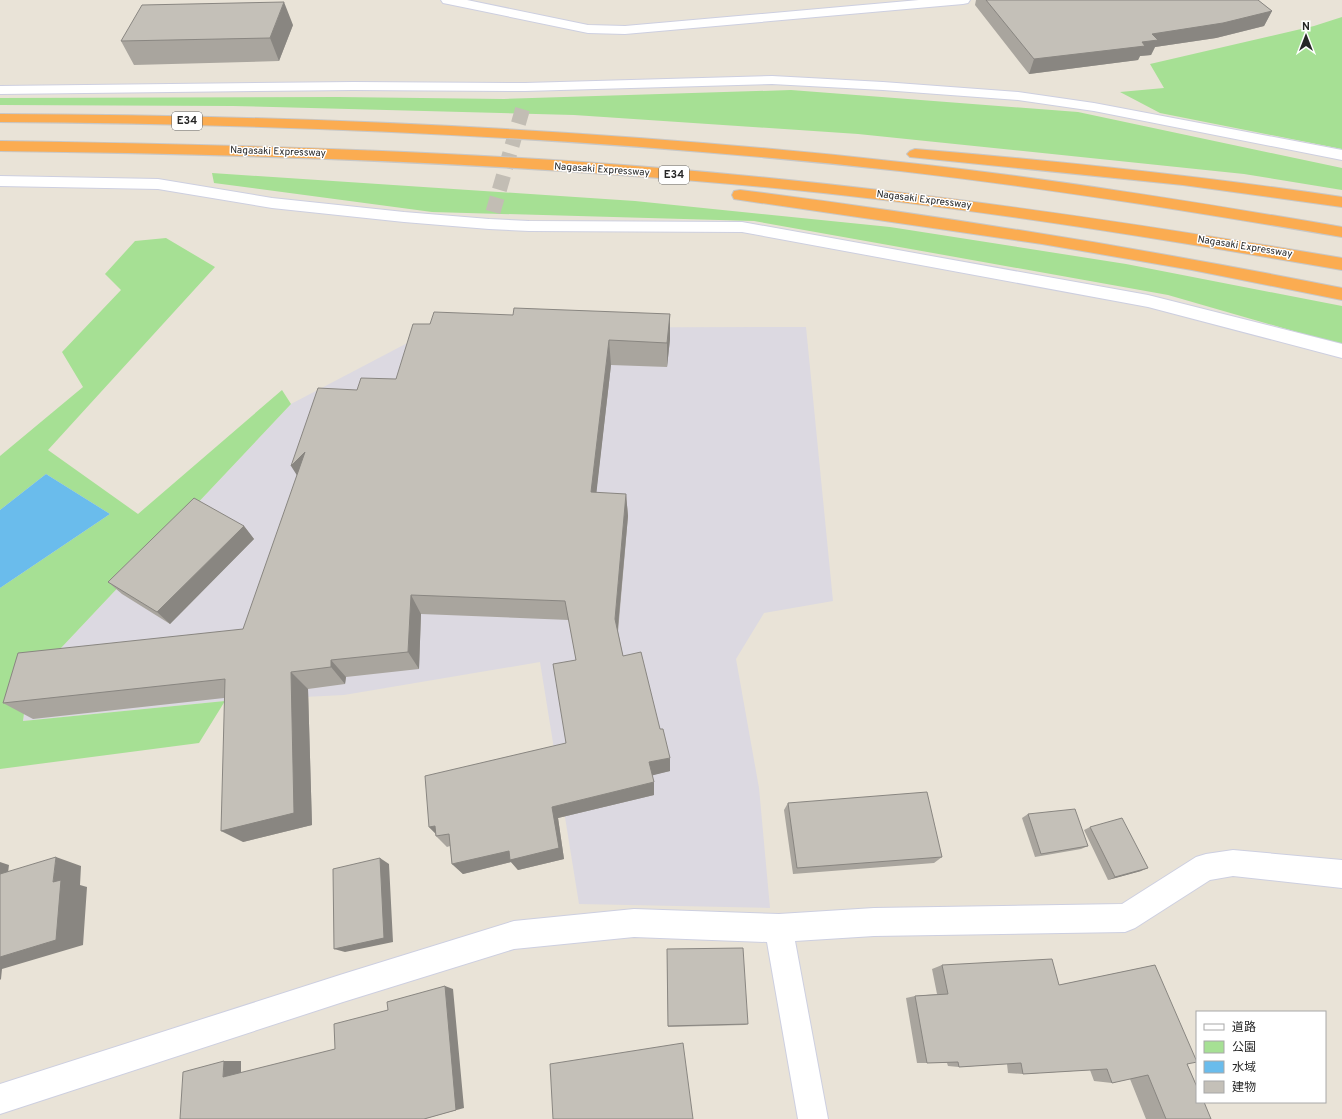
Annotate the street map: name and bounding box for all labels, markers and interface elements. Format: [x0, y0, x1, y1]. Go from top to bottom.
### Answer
north arrow [1286, 16, 1326, 56]
text: N [1302, 20, 1310, 34]
road number: E34 [172, 112, 202, 130]
street label: Nagasaki Expressway [230, 144, 326, 160]
street label: Nagasaki Expressway [554, 160, 650, 180]
road number: E34 [659, 166, 689, 184]
street label: Nagasaki Expressway [876, 188, 972, 212]
street label: Nagasaki Expressway [1197, 233, 1293, 261]
legend [1196, 1011, 1326, 1103]
text: 道路 [1232, 1020, 1256, 1036]
text: 公園 [1232, 1040, 1256, 1056]
text: 水域 [1232, 1060, 1256, 1076]
text: 建物 [1232, 1080, 1256, 1096]

